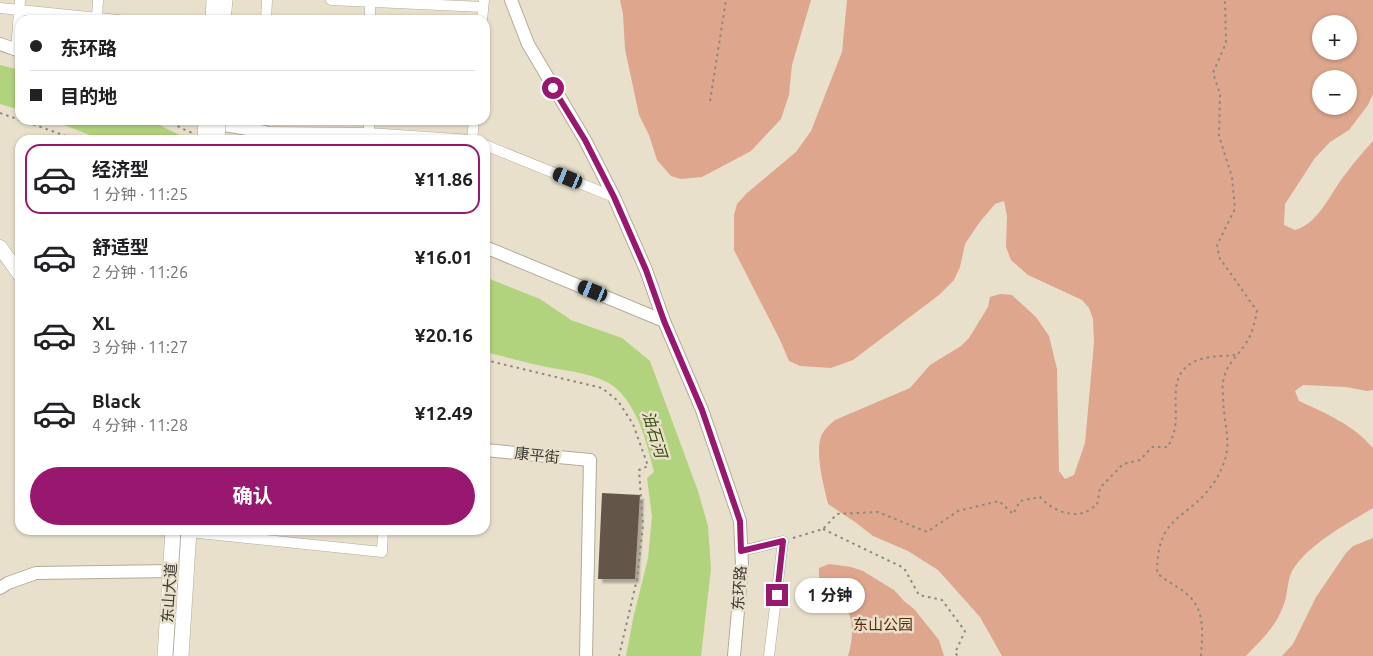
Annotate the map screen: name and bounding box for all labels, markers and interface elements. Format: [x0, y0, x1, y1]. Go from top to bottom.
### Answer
map controls [1312, 15, 1357, 115]
button: + [1312, 15, 1357, 60]
text: 东环路 [60, 37, 117, 59]
button: − [1312, 70, 1357, 115]
route start [542, 77, 564, 99]
text: 目的地 [60, 85, 117, 107]
icon: car [32, 157, 77, 202]
text: 经济型 [92, 158, 149, 180]
car [551, 165, 584, 191]
text: ¥11.86 [415, 168, 473, 190]
text: 1 分钟 · 11:25 [92, 185, 188, 203]
icon: car [32, 235, 77, 280]
text: 舒适型 [92, 236, 149, 258]
text: ¥16.01 [415, 246, 473, 268]
text: 2 分钟 · 11:26 [92, 263, 188, 281]
car [576, 278, 609, 304]
text: XL [92, 312, 115, 334]
icon: car [32, 313, 77, 358]
text: ¥20.16 [415, 324, 473, 346]
text: 3 分钟 · 11:27 [92, 338, 188, 356]
text: Black [92, 390, 141, 412]
icon: car [32, 391, 77, 436]
text: ¥12.49 [415, 402, 473, 424]
water label: 油石河 [639, 408, 671, 462]
text: 4 分钟 · 11:28 [92, 416, 188, 434]
street label: 康平街 [514, 444, 560, 466]
button: 确认 [30, 467, 475, 525]
street label: 东山大道 [158, 562, 180, 624]
street label: 东环路 [729, 565, 749, 611]
callout: 1 分钟 [794, 578, 864, 612]
route end [766, 584, 788, 606]
text: 1 分钟 [808, 586, 852, 604]
park label: 东山公园 [853, 616, 913, 633]

